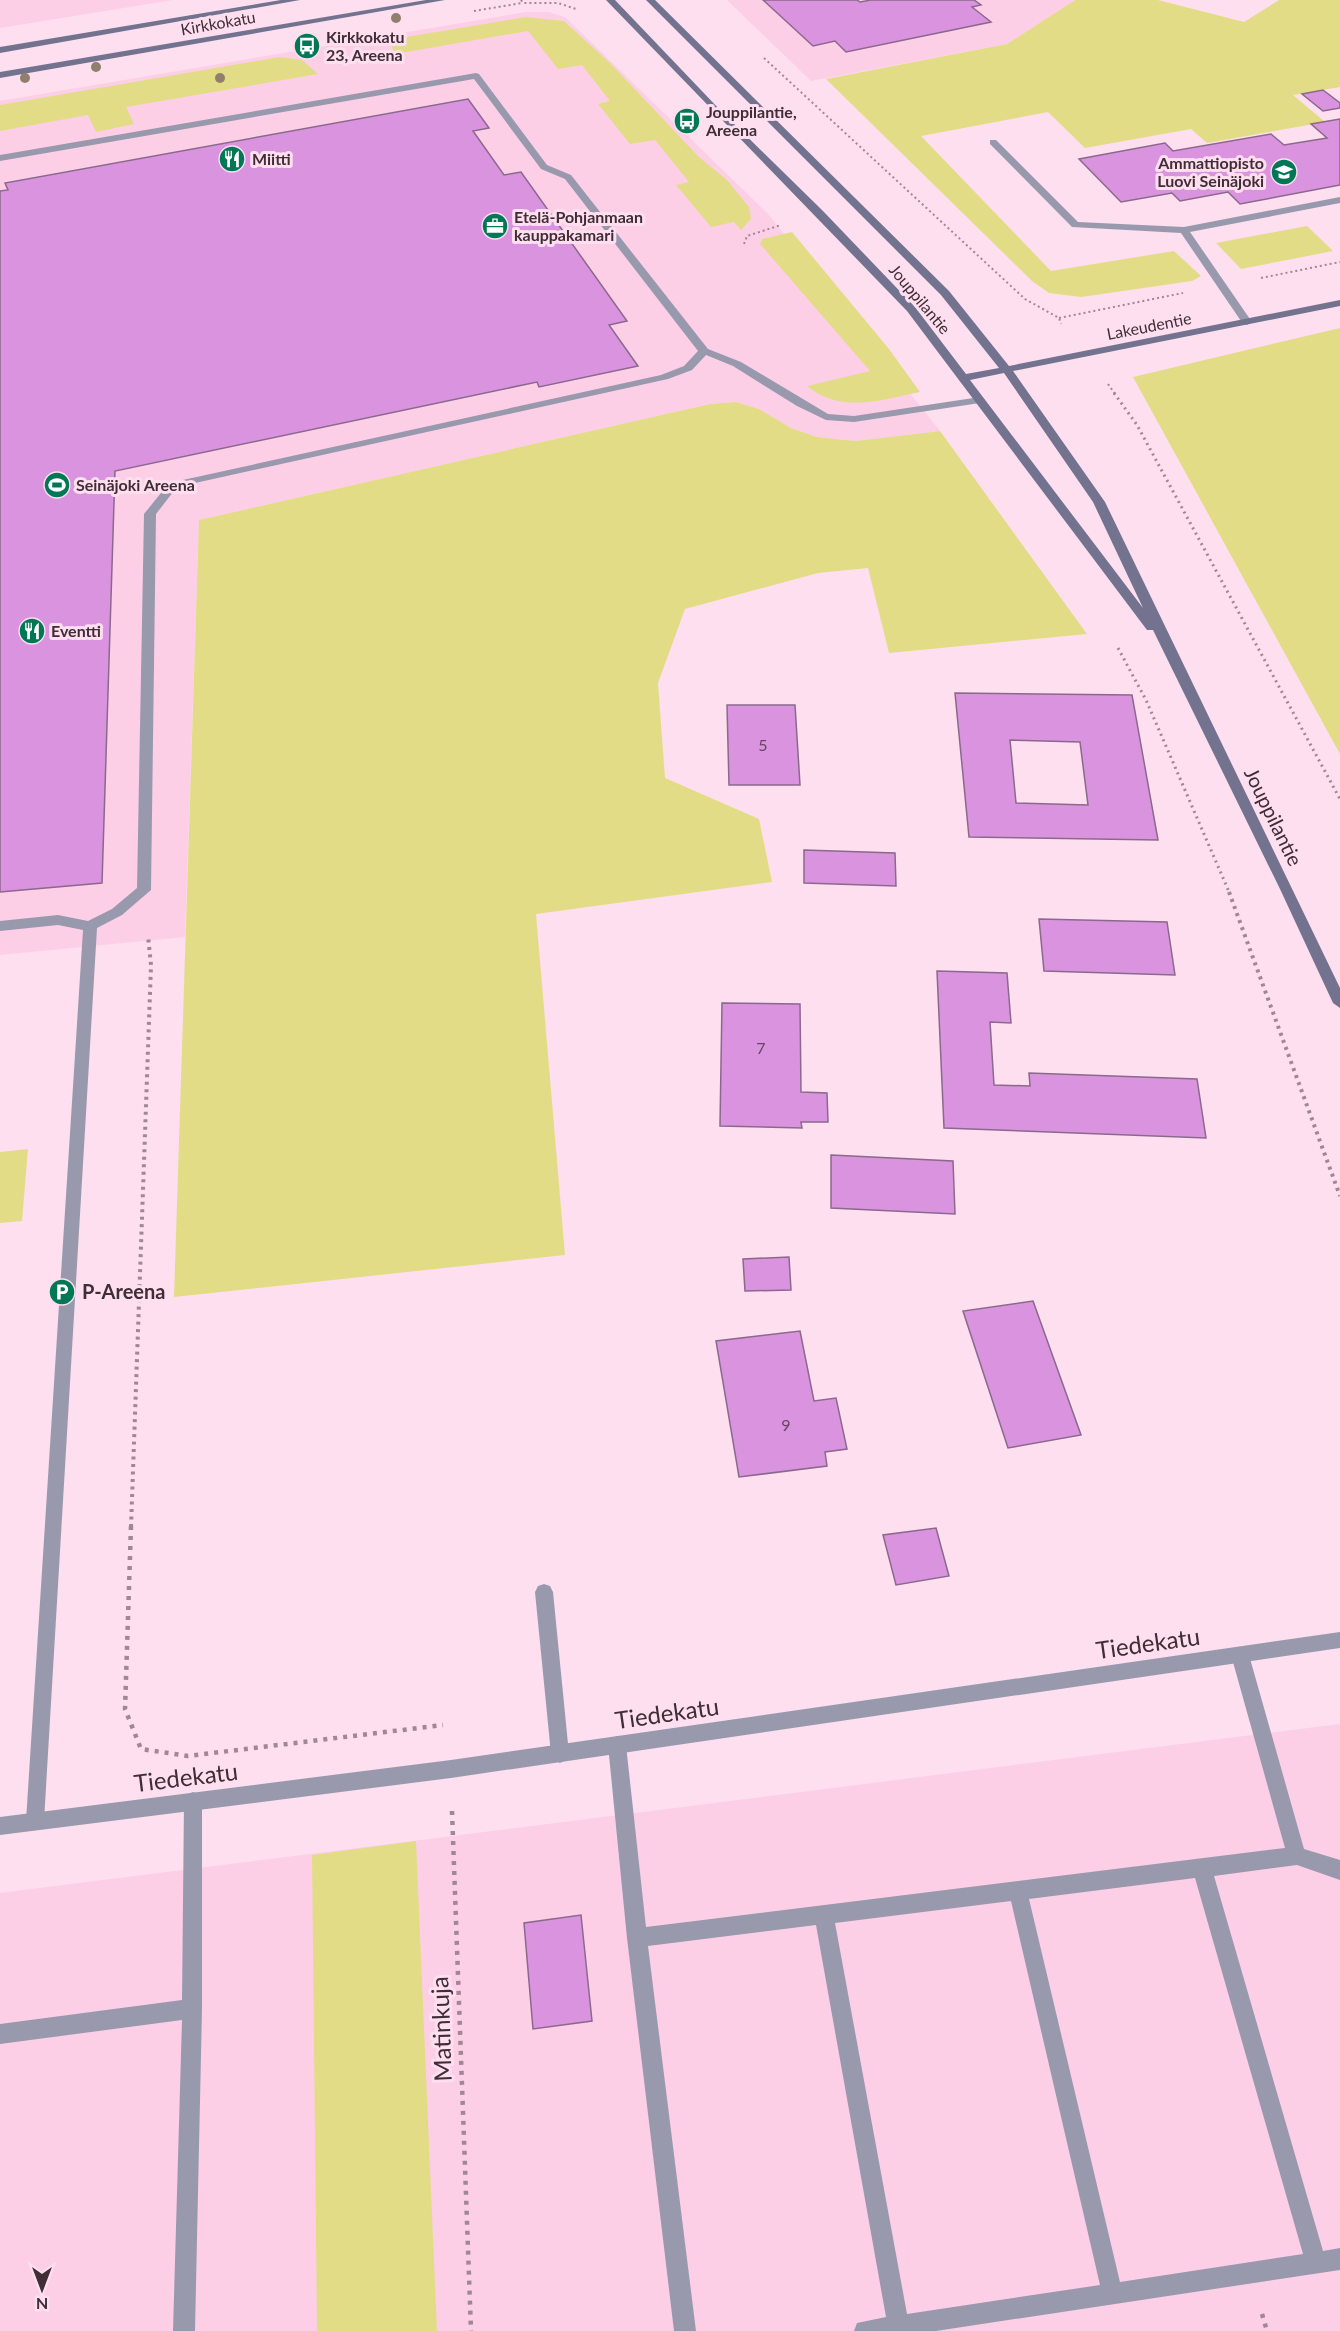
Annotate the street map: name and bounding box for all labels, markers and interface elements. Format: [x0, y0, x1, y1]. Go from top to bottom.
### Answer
street label: Kirkkokatu [179, 7, 257, 38]
place label: Kirkkokatu 23, Areena [326, 27, 404, 64]
bus stop icon: Kirkkokatu 23, Areena [292, 31, 322, 61]
place label: Jouppilantie, Areena [705, 102, 797, 139]
bus stop icon: Jouppilantie, Areena [672, 106, 702, 136]
restaurant icon: Miitti [217, 144, 247, 174]
place label: Miitti [252, 149, 291, 168]
place label: Ammattiopisto Luovi Seinäjoki [1157, 153, 1264, 190]
school or university icon: Ammattiopisto Luovi Seinäjoki [1269, 157, 1299, 187]
place label: Etelä-Pohjanmaan kauppakamari [514, 207, 643, 244]
office icon: Etelä-Pohjanmaan kauppakamari [480, 211, 510, 241]
street label: Jouppilantie [886, 260, 955, 337]
street label: Lakeudentie [1105, 308, 1193, 343]
sports icon: Seinäjoki Areena [42, 470, 72, 500]
place label: Seinäjoki Areena [76, 475, 195, 494]
restaurant icon: Eventti [17, 616, 47, 646]
place label: Eventti [51, 621, 101, 640]
house number: 5 [758, 735, 768, 754]
street label: Jouppilantie [1240, 763, 1308, 870]
house number: 7 [756, 1038, 766, 1057]
parking icon: P-Areena [47, 1277, 77, 1307]
place label: P-Areena [82, 1279, 165, 1303]
house number: 9 [781, 1415, 791, 1434]
street label: Tiedekatu [1094, 1621, 1202, 1664]
street label: Tiedekatu [613, 1691, 721, 1734]
street label: Tiedekatu [132, 1756, 239, 1797]
street label: Matinkuja [424, 1976, 457, 2082]
north arrow [12, 2259, 72, 2319]
text: N [36, 2295, 48, 2314]

